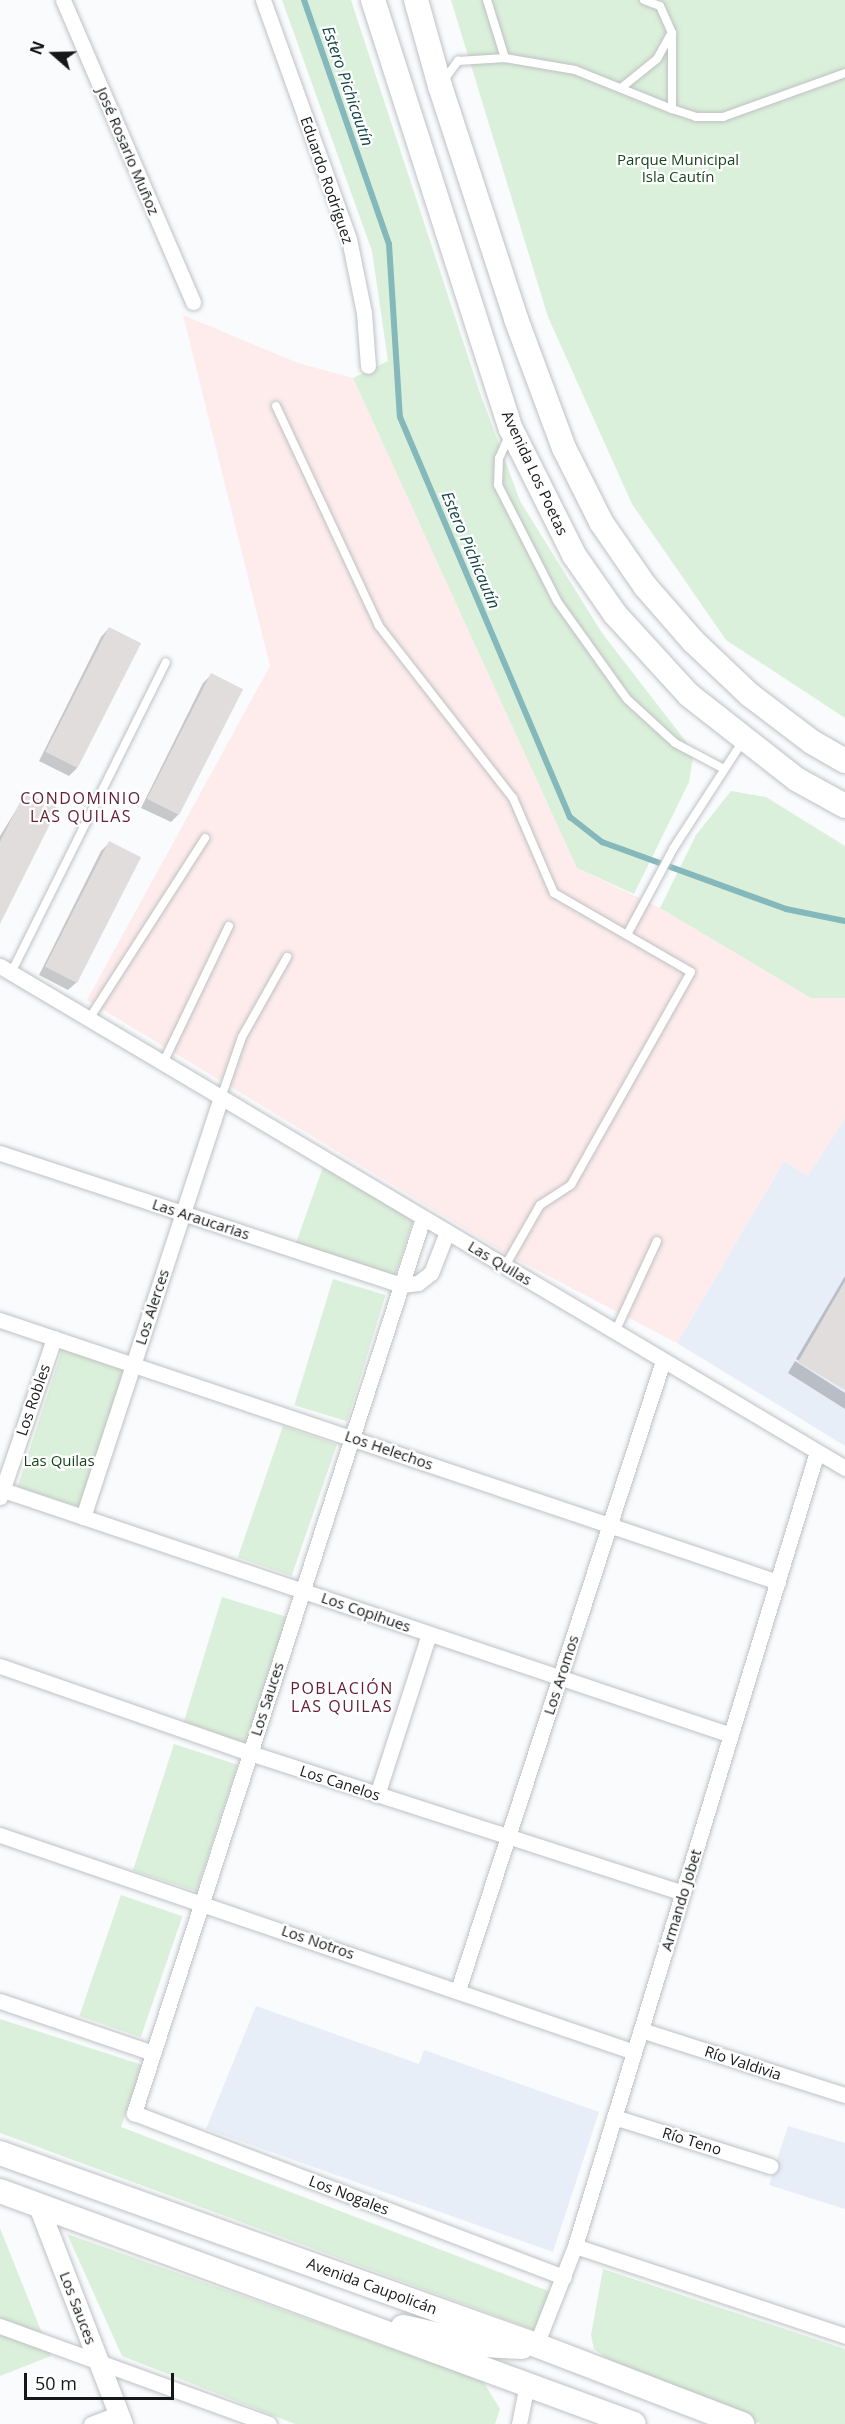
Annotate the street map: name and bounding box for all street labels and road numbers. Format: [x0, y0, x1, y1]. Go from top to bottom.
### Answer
street label: José Rosario Muñoz [93, 84, 163, 218]
street label: Eduardo Rodríguez [297, 114, 357, 246]
street label: Avenida Los Poetas [498, 408, 572, 538]
street label: Las Araucarias [150, 1195, 252, 1243]
street label: Las Quilas [465, 1237, 535, 1289]
street label: Los Alerces [131, 1267, 173, 1347]
street label: Los Robles [12, 1362, 54, 1438]
street label: Los Helechos [343, 1426, 435, 1474]
street label: Los Copihues [319, 1588, 413, 1636]
street label: Los Aromos [540, 1633, 582, 1717]
street label: Los Sauces [247, 1660, 287, 1738]
street label: Los Canelos [298, 1762, 382, 1804]
street label: Armando Jobet [657, 1847, 705, 1953]
street label: Los Notros [279, 1921, 357, 1963]
street label: Río Valdivia [702, 2042, 784, 2084]
street label: Río Teno [660, 2123, 724, 2159]
street label: Los Nogales [307, 2172, 391, 2218]
street label: Avenida Caupolicán [304, 2254, 440, 2318]
street label: Los Sauces [56, 2269, 100, 2347]

